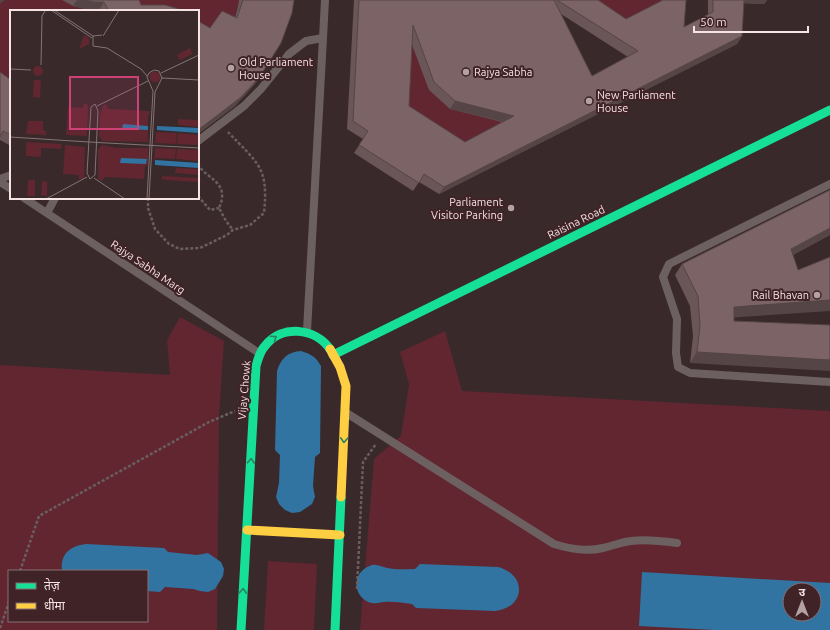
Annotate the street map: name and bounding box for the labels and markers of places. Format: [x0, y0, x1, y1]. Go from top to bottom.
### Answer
place label: Old Parliament House [239, 56, 314, 81]
marker: Old Parliament House [226, 63, 236, 73]
place label: Rajya Sabha [474, 66, 532, 78]
marker: Rajya Sabha [461, 67, 471, 77]
place label: New Parliament House [597, 89, 676, 114]
marker: New Parliament House [584, 96, 594, 106]
place label: Parliament Visitor Parking [431, 196, 504, 221]
marker: Parliament Visitor Parking [506, 203, 516, 213]
place label: Rail Bhavan [752, 289, 809, 301]
marker: Rail Bhavan [812, 290, 822, 300]

